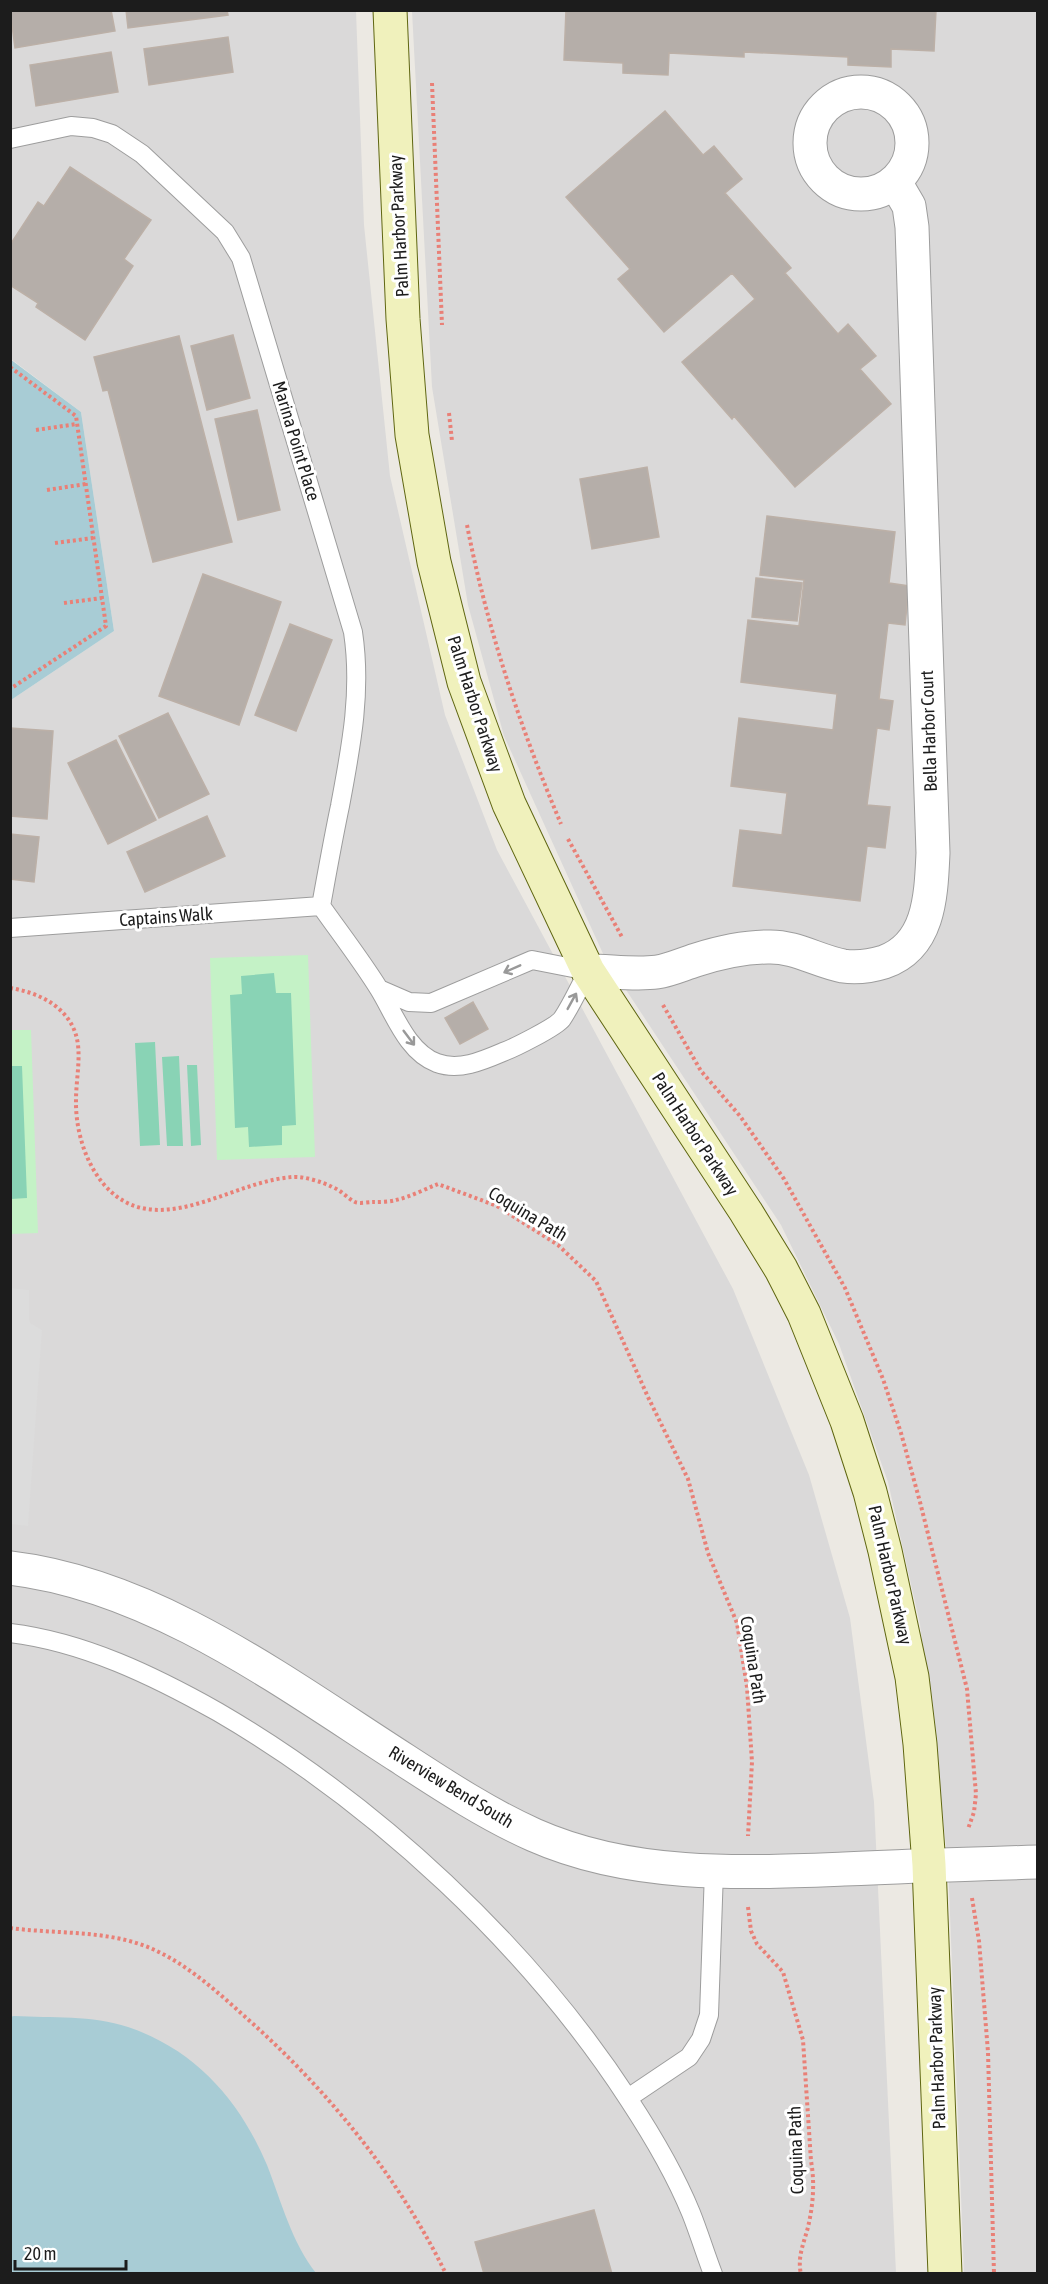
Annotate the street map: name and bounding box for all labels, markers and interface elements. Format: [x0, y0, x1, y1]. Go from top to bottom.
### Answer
street label: Palm Harbor Parkway [384, 154, 413, 298]
street label: Marina Point Place [268, 379, 325, 503]
street label: Palm Harbor Parkway [443, 633, 507, 775]
street label: Bella Harbor Court [916, 670, 941, 792]
street label: Captains Walk [118, 903, 214, 930]
one-way arrow [503, 964, 521, 975]
one-way arrow [566, 993, 578, 1010]
one-way arrow [403, 1030, 415, 1046]
street label: Palm Harbor Parkway [648, 1068, 743, 1199]
street label: Coquina Path [485, 1182, 571, 1245]
street label: Palm Harbor Parkway [864, 1503, 917, 1647]
street label: Coquina Path [736, 1615, 771, 1705]
street label: Riverview Bend South [385, 1741, 517, 1832]
street label: Palm Harbor Parkway [924, 1987, 949, 2130]
street label: Coquina Path [783, 2106, 808, 2194]
scale bar [15, 2233, 126, 2271]
text: 20 m [24, 2243, 56, 2264]

